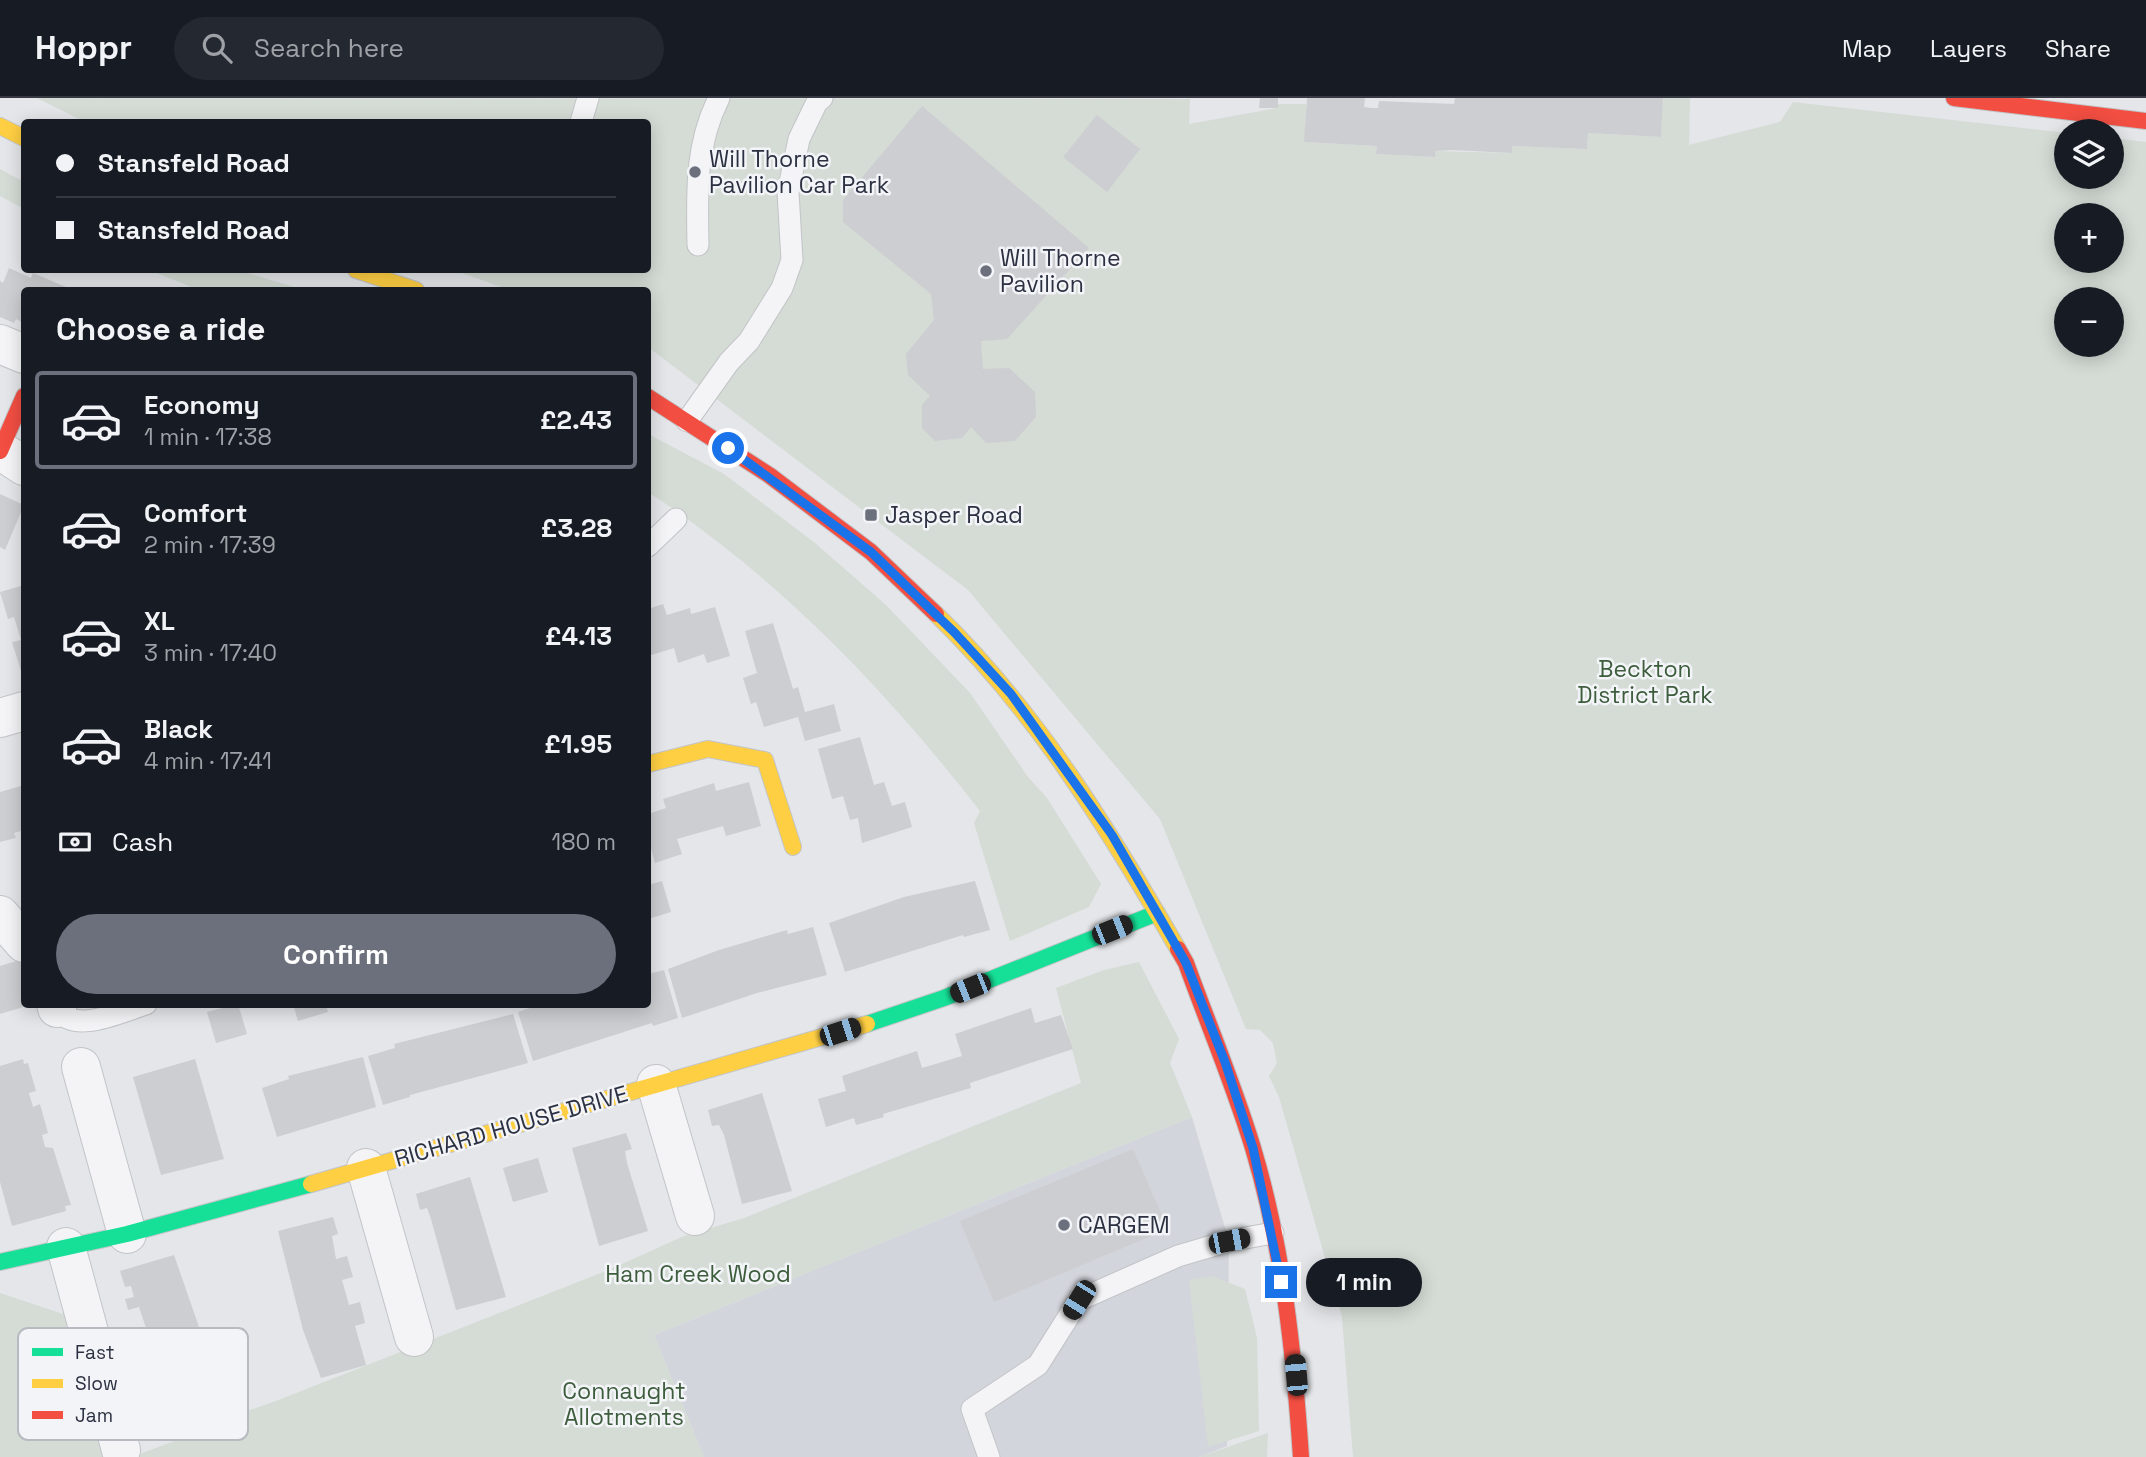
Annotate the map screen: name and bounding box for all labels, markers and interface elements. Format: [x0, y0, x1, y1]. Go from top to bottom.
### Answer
search box [174, 17, 664, 80]
text: Hoppr [35, 27, 132, 69]
icon: search [198, 29, 236, 67]
text: Search here [254, 31, 404, 65]
text: Map [1842, 33, 1892, 64]
text: Layers [1930, 33, 2007, 64]
text: Share [2045, 33, 2111, 64]
map controls [2054, 119, 2124, 357]
button: layers [2054, 119, 2124, 189]
place label: Will Thorne Pavilion Car Park [709, 144, 889, 200]
text: Stansfeld Road [98, 146, 290, 180]
marker: Will Thorne Pavilion Car Park [687, 164, 703, 180]
button: + [2054, 203, 2124, 273]
text: Stansfeld Road [98, 213, 290, 247]
place label: Will Thorne Pavilion [1000, 243, 1121, 299]
marker: Will Thorne Pavilion [978, 263, 994, 279]
button: − [2054, 287, 2124, 357]
text: Choose a ride [56, 309, 266, 349]
text: Economy [144, 388, 260, 422]
icon: car [60, 389, 123, 452]
text: £2.43 [540, 403, 612, 437]
text: 1 min · 17:38 [144, 422, 272, 452]
route start [712, 432, 744, 464]
text: Comfort [144, 496, 247, 530]
icon: car [60, 497, 123, 560]
place label: Jasper Road [885, 500, 1023, 530]
marker: Jasper Road [863, 507, 879, 523]
text: £3.28 [541, 511, 612, 545]
text: 2 min · 17:39 [144, 530, 276, 560]
text: XL [144, 604, 175, 638]
icon: car [60, 605, 123, 668]
text: £4.13 [545, 619, 612, 653]
text: 3 min · 17:40 [144, 638, 277, 668]
park label: Beckton District Park [1577, 654, 1713, 710]
text: Black [144, 712, 213, 746]
icon: car [60, 713, 123, 776]
text: £1.95 [544, 727, 612, 761]
text: 4 min · 17:41 [144, 746, 272, 776]
icon: cash [56, 823, 94, 861]
text: Cash [112, 825, 173, 859]
text: 180 m [552, 827, 616, 857]
car [1089, 912, 1136, 948]
button: Confirm [56, 914, 616, 994]
car [947, 970, 994, 1006]
car [817, 1016, 864, 1048]
street label: RICHARD HOUSE DRIVE [391, 1078, 631, 1174]
place label: CARGEM [1078, 1210, 1170, 1240]
marker: CARGEM [1056, 1217, 1072, 1233]
car [1207, 1227, 1252, 1255]
callout: 1 min [1306, 1258, 1421, 1306]
park label: Ham Creek Wood [605, 1259, 791, 1289]
route end [1265, 1266, 1297, 1298]
text: 1 min [1336, 1267, 1392, 1297]
car [1059, 1277, 1100, 1323]
legend [18, 1328, 248, 1440]
text: Fast [75, 1340, 115, 1365]
car [1284, 1353, 1309, 1397]
text: Slow [75, 1371, 118, 1396]
park label: Connaught Allotments [562, 1376, 686, 1432]
text: Jam [75, 1403, 113, 1428]

